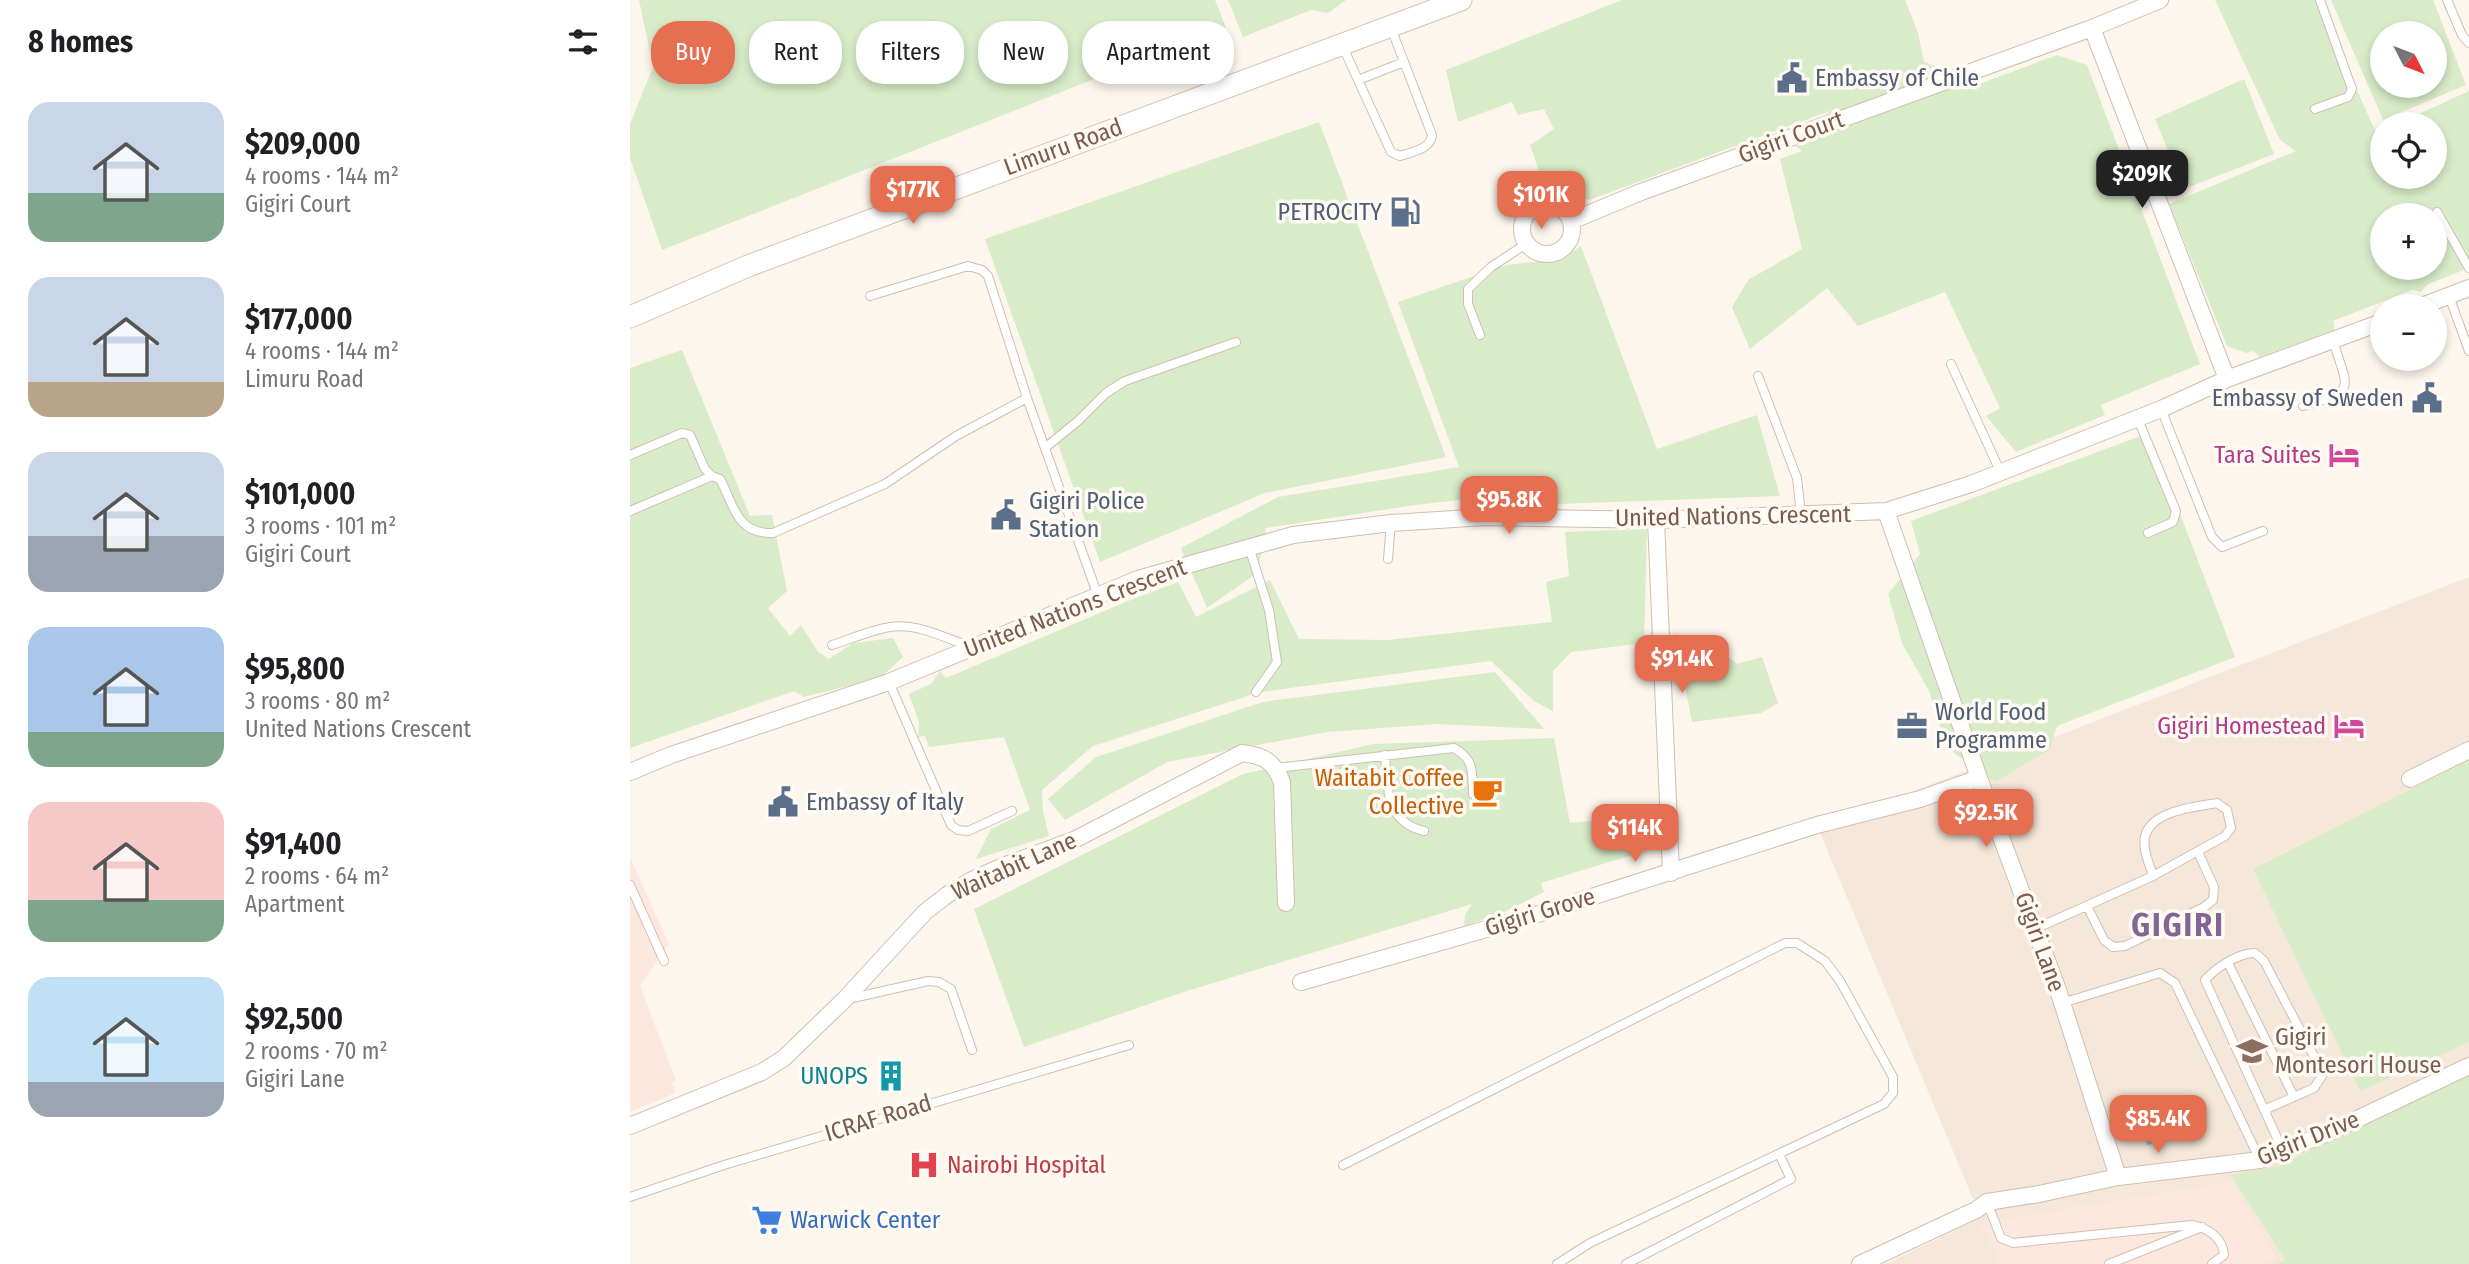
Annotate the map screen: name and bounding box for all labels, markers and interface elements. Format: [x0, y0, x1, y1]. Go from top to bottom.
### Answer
chip: Buy [651, 21, 735, 84]
chip: Rent [749, 21, 842, 84]
chip: Filters [856, 21, 964, 84]
chip: New [978, 21, 1068, 84]
chip: Apartment [1082, 21, 1234, 84]
north arrow [2370, 21, 2446, 98]
map controls [2370, 21, 2447, 371]
icon: filters [564, 23, 602, 61]
text: 8 homes [28, 24, 133, 60]
public building icon: Embassy of Chile [1775, 61, 1809, 95]
place label: Embassy of Chile [1815, 64, 1979, 92]
street label: Gigiri Court [1734, 105, 1848, 169]
button: locate [2370, 112, 2447, 189]
street label: Limuru Road [1000, 113, 1126, 181]
text: $209,000 [245, 126, 361, 162]
icon: home [84, 130, 168, 214]
pin: $209K [2093, 150, 2191, 210]
text: $209K [2112, 159, 2172, 187]
text: 4 rooms · 144 m² [245, 162, 399, 190]
pin: $177K [864, 166, 962, 226]
pin: $101K [1492, 172, 1590, 231]
text: $177K [886, 175, 940, 203]
text: $101K [1513, 180, 1569, 208]
text: Gigiri Court [245, 190, 351, 218]
fuel station icon: PETROCITY [1388, 195, 1422, 229]
place label: PETROCITY [1278, 198, 1382, 226]
button: + [2370, 203, 2447, 280]
button: − [2370, 294, 2447, 371]
text: $177,000 [245, 301, 353, 337]
icon: home [84, 305, 168, 389]
text: 4 rooms · 144 m² [245, 337, 399, 365]
text: Limuru Road [245, 365, 364, 393]
public building icon: Embassy of Sweden [2410, 381, 2444, 415]
place label: Embassy of Sweden [2212, 384, 2404, 412]
hotel icon: Tara Suites [2327, 438, 2361, 472]
place label: Tara Suites [2214, 441, 2321, 469]
text: $101,000 [245, 476, 355, 512]
pin: $95.8K [1452, 476, 1566, 536]
icon: home [84, 480, 168, 564]
text: $95.8K [1476, 485, 1542, 513]
place label: Gigiri Police Station [1029, 487, 1145, 543]
public building icon: Gigiri Police Station [989, 498, 1023, 532]
street label: United Nations Crescent [1615, 500, 1851, 532]
text: 3 rooms · 101 m² [245, 512, 396, 540]
text: Gigiri Court [245, 540, 351, 568]
street label: United Nations Crescent [960, 553, 1190, 663]
pin: $91.4K [1625, 636, 1739, 695]
text: $91.4K [1651, 644, 1713, 672]
text: $95,800 [245, 651, 345, 687]
icon: home [84, 655, 168, 739]
text: 3 rooms · 80 m² [245, 687, 390, 715]
place label: World Food Programme [1935, 698, 2047, 754]
office icon: World Food Programme [1895, 709, 1929, 743]
hotel icon: Gigiri Homestead [2332, 709, 2366, 743]
place label: Gigiri Homestead [2157, 712, 2326, 740]
text: United Nations Crescent [245, 715, 471, 743]
place label: Waitabit Coffee Collective [1315, 764, 1464, 820]
cafe icon: Waitabit Coffee Collective [1470, 775, 1504, 809]
public building icon: Embassy of Italy [766, 785, 800, 819]
place label: Embassy of Italy [806, 788, 964, 816]
pin: $92.5K [1929, 790, 2043, 849]
text: $92.5K [1954, 798, 2018, 826]
pin: $114K [1586, 804, 1684, 864]
text: $114K [1608, 813, 1662, 841]
text: $91,400 [245, 826, 342, 862]
street label: Waitabit Lane [947, 826, 1081, 906]
icon: home [84, 830, 168, 914]
text: 2 rooms · 64 m² [245, 862, 389, 890]
street label: Gigiri Grove [1482, 882, 1598, 942]
street label: Gigiri Lane [2009, 888, 2071, 996]
text: Apartment [245, 890, 345, 918]
district label: GIGIRI [2131, 906, 2225, 944]
text: $92,500 [245, 1001, 343, 1037]
icon: home [84, 1005, 168, 1089]
place label: Gigiri Montesori House [2275, 1023, 2441, 1079]
school or university icon: Gigiri Montesori House [2235, 1034, 2269, 1068]
text: 2 rooms · 70 m² [245, 1037, 388, 1065]
building icon: UNOPS [874, 1059, 908, 1093]
place label: UNOPS [800, 1062, 868, 1090]
text: Gigiri Lane [245, 1065, 345, 1093]
street label: ICRAF Road [821, 1089, 935, 1147]
pin: $85.4K [2101, 1096, 2215, 1155]
text: $85.4K [2126, 1104, 2190, 1132]
street label: Gigiri Drive [2253, 1105, 2363, 1171]
hospital icon: Nairobi Hospital [907, 1148, 941, 1182]
place label: Nairobi Hospital [947, 1151, 1106, 1179]
supermarket icon: Warwick Center [750, 1203, 784, 1237]
place label: Warwick Center [790, 1206, 941, 1234]

